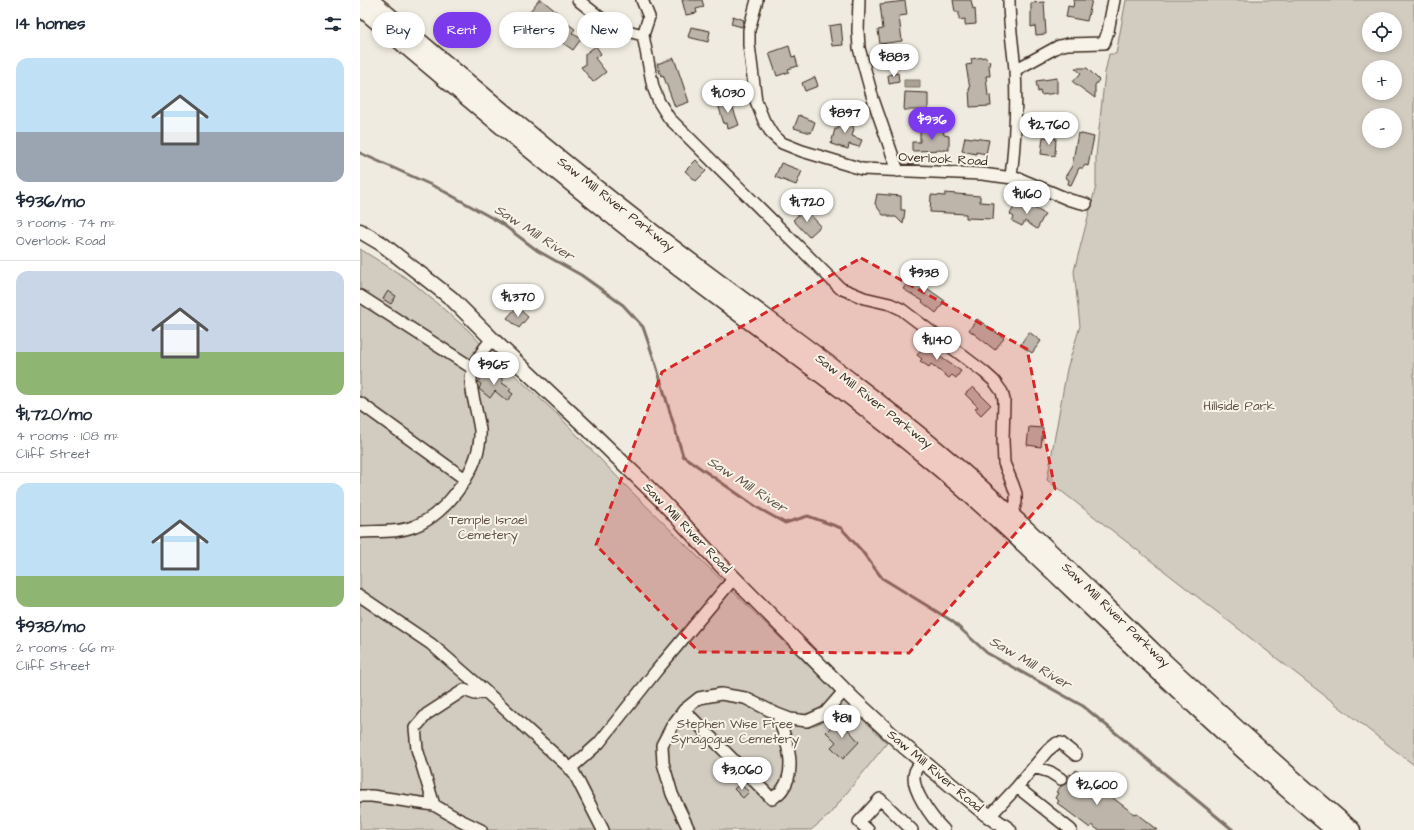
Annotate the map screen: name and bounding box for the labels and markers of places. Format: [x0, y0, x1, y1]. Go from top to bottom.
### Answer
pin: $883 [870, 44, 918, 78]
pin: $1,030 [695, 80, 761, 114]
pin: $897 [821, 100, 869, 134]
pin: $936 [908, 107, 956, 141]
pin: $2,760 [1016, 112, 1082, 146]
pin: $1,160 [994, 181, 1060, 215]
pin: $1,720 [774, 189, 840, 223]
pin: $938 [900, 260, 948, 294]
pin: $1,370 [485, 284, 551, 318]
pin: $1,140 [904, 327, 970, 361]
pin: $965 [470, 352, 518, 386]
pin: $811 [818, 705, 866, 739]
pin: $3,060 [709, 757, 775, 791]
pin: $2,600 [1064, 772, 1130, 806]

